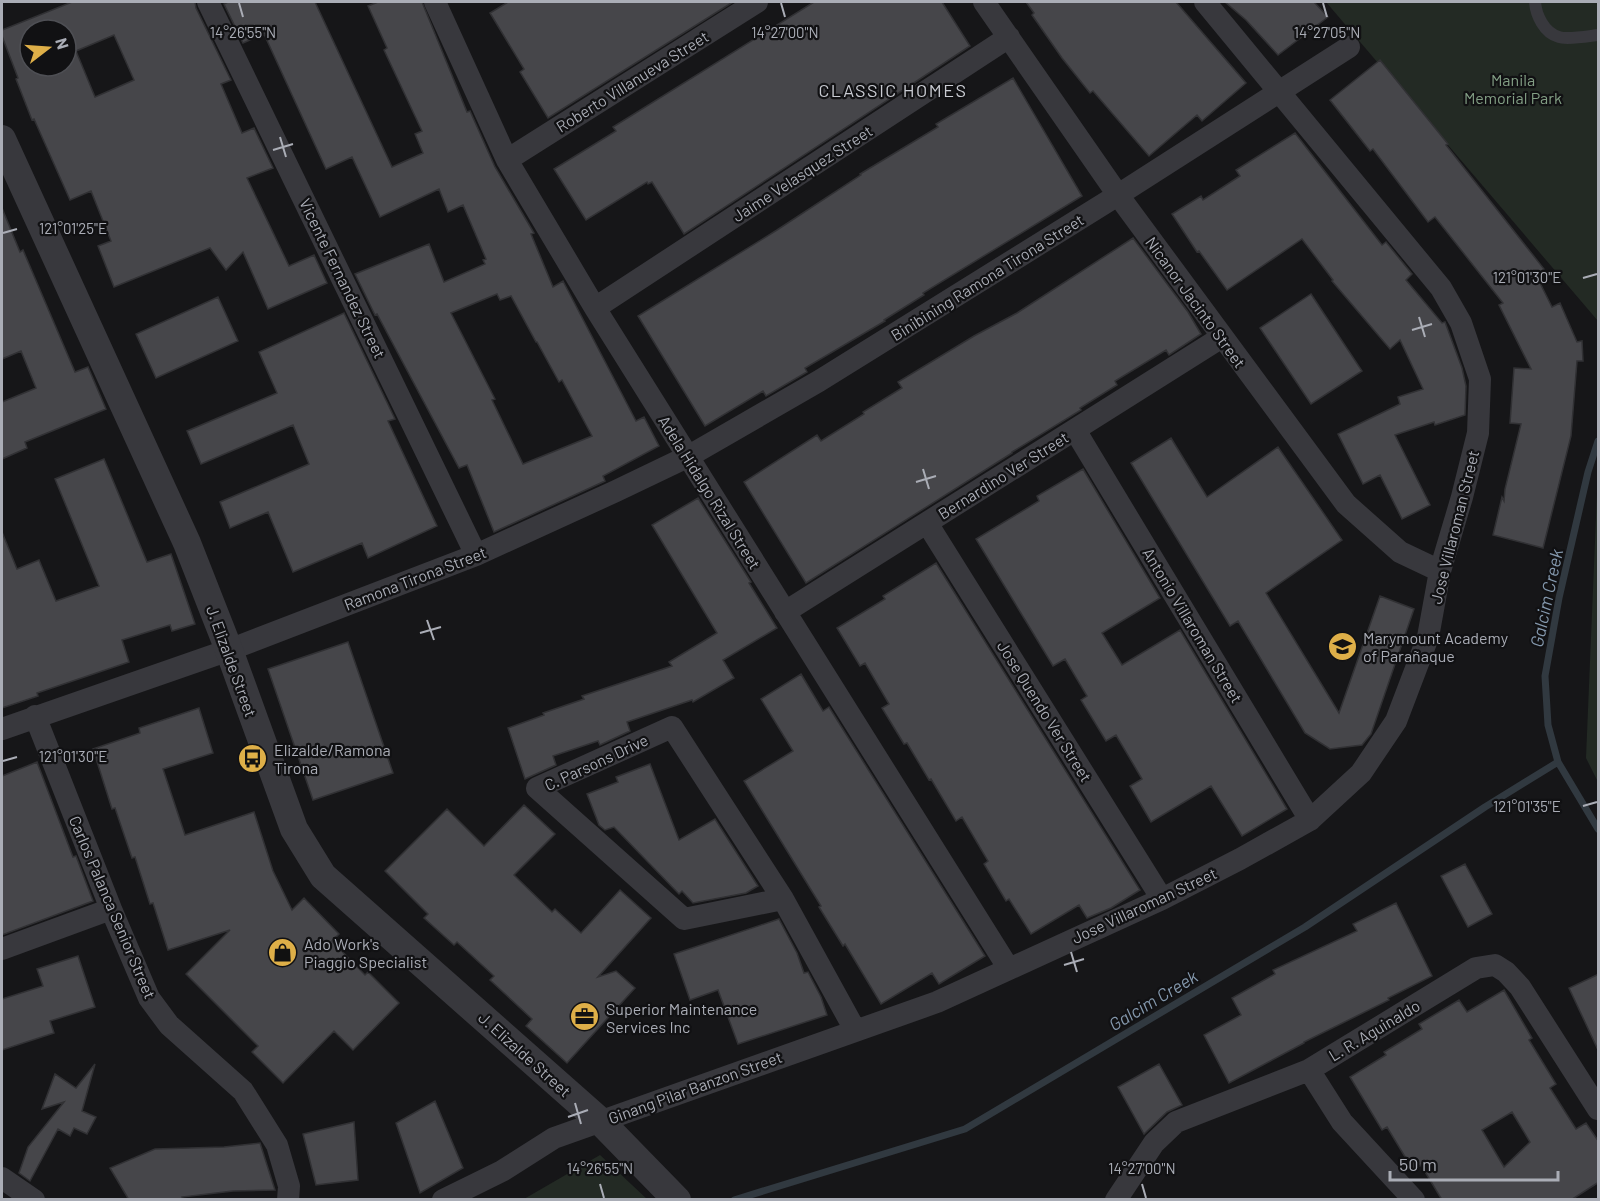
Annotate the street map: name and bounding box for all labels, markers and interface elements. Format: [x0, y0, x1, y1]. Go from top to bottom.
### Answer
north arrow [18, 18, 78, 78]
text: 14°26'55"N [210, 23, 276, 41]
text: 14°27'00"N [751, 23, 819, 41]
text: 14°27'05"N [1294, 23, 1360, 41]
street label: Roberto Villanueva Street [552, 26, 712, 136]
text: N [52, 36, 73, 51]
park label: Manila Memorial Park [1464, 70, 1562, 107]
district label: CLASSIC HOMES [818, 79, 968, 101]
street label: Jaime Velasquez Street [728, 121, 876, 225]
street label: Vicente Fernandez Street [296, 195, 390, 361]
street label: Binibining Ramona Tirona Street [887, 210, 1087, 344]
text: 121°01'25"E [39, 219, 107, 237]
street label: Nicanor Jacinto Street [1142, 233, 1250, 371]
text: 121°01'30"E [1493, 268, 1561, 286]
street label: Adela Hidalgo Rizal Street [655, 412, 765, 572]
street label: Bernardino Ver Street [934, 427, 1072, 523]
street label: Jose Villaroman Street [1426, 448, 1482, 606]
street label: Ramona Tirona Street [341, 542, 489, 614]
street label: Antonio Villaroman Street [1139, 544, 1247, 706]
water label: Galcim Creek [1525, 547, 1567, 649]
street label: J. Elizalde Street [203, 603, 261, 719]
place label: Marymount Academy of Parañaque [1363, 628, 1509, 665]
school or university icon: Marymount Academy of Parañaque [1326, 630, 1358, 662]
street label: Jose Quendo Ver Street [994, 637, 1096, 785]
street label: C. Parsons Drive [541, 730, 651, 794]
place label: Elizalde/Ramona Tirona [274, 740, 391, 777]
bus stop icon: Elizalde/Ramona Tirona [237, 742, 269, 774]
text: 121°01'30"E [39, 747, 107, 765]
text: 121°01'35"E [1493, 797, 1561, 815]
street label: Carlos Palanca Senior Street [66, 813, 160, 1001]
street label: Jose Villaroman Street [1068, 863, 1220, 947]
place label: Ado Work's Piaggio Specialist [304, 934, 427, 971]
shop icon: Ado Work's Piaggio Specialist [267, 936, 299, 968]
water label: Galcim Creek [1105, 965, 1202, 1035]
street label: L. R. Aguinaldo [1325, 995, 1423, 1065]
place label: Superior Maintenance Services Inc [606, 999, 757, 1036]
office icon: Superior Maintenance Services Inc [569, 1001, 601, 1033]
street label: J. Elizalde Street [475, 1008, 575, 1100]
street label: Ginang Pilar Banzon Street [605, 1047, 785, 1127]
scale bar [1390, 1144, 1558, 1182]
text: 50 m [1399, 1153, 1437, 1175]
text: 14°26'55"N [567, 1159, 633, 1177]
text: 14°27'00"N [1108, 1159, 1176, 1177]

